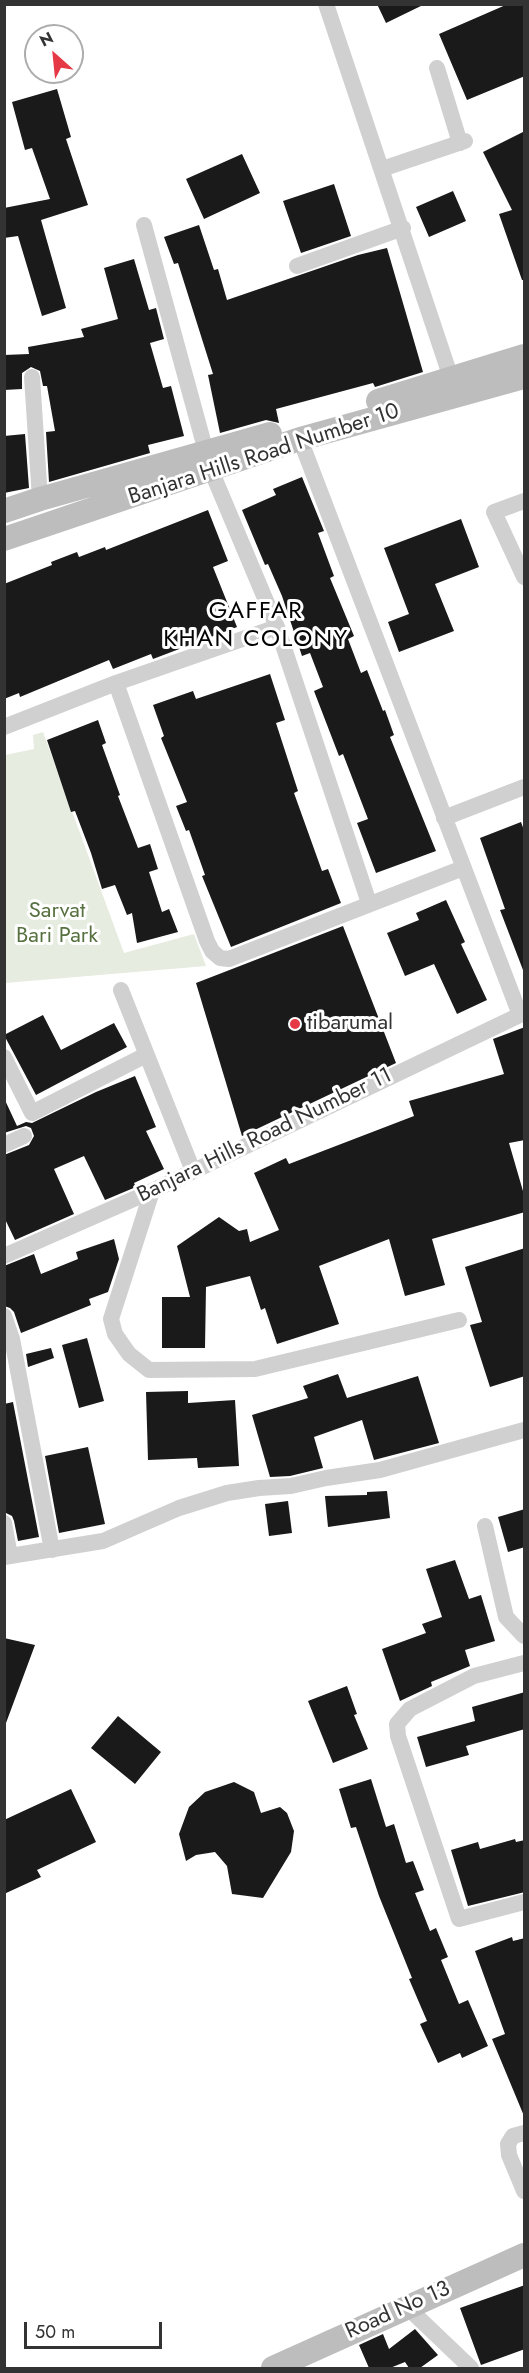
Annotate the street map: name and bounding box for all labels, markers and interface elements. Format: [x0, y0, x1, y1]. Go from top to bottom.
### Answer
north arrow [24, 24, 84, 84]
text: N [36, 26, 57, 52]
street label: Banjara Hills Road Number 10 [125, 399, 403, 511]
district label: GAFFAR KHAN COLONY [163, 598, 349, 654]
park label: Sarvat Bari Park [16, 899, 98, 950]
place label: tibarumal [307, 1011, 393, 1037]
marker: tibarumal [288, 1017, 302, 1031]
street label: Banjara Hills Road Number 11 [133, 1063, 397, 1209]
street label: Road No 13 [342, 2276, 454, 2346]
scale bar [27, 2310, 165, 2348]
text: 50 m [35, 2319, 75, 2345]

